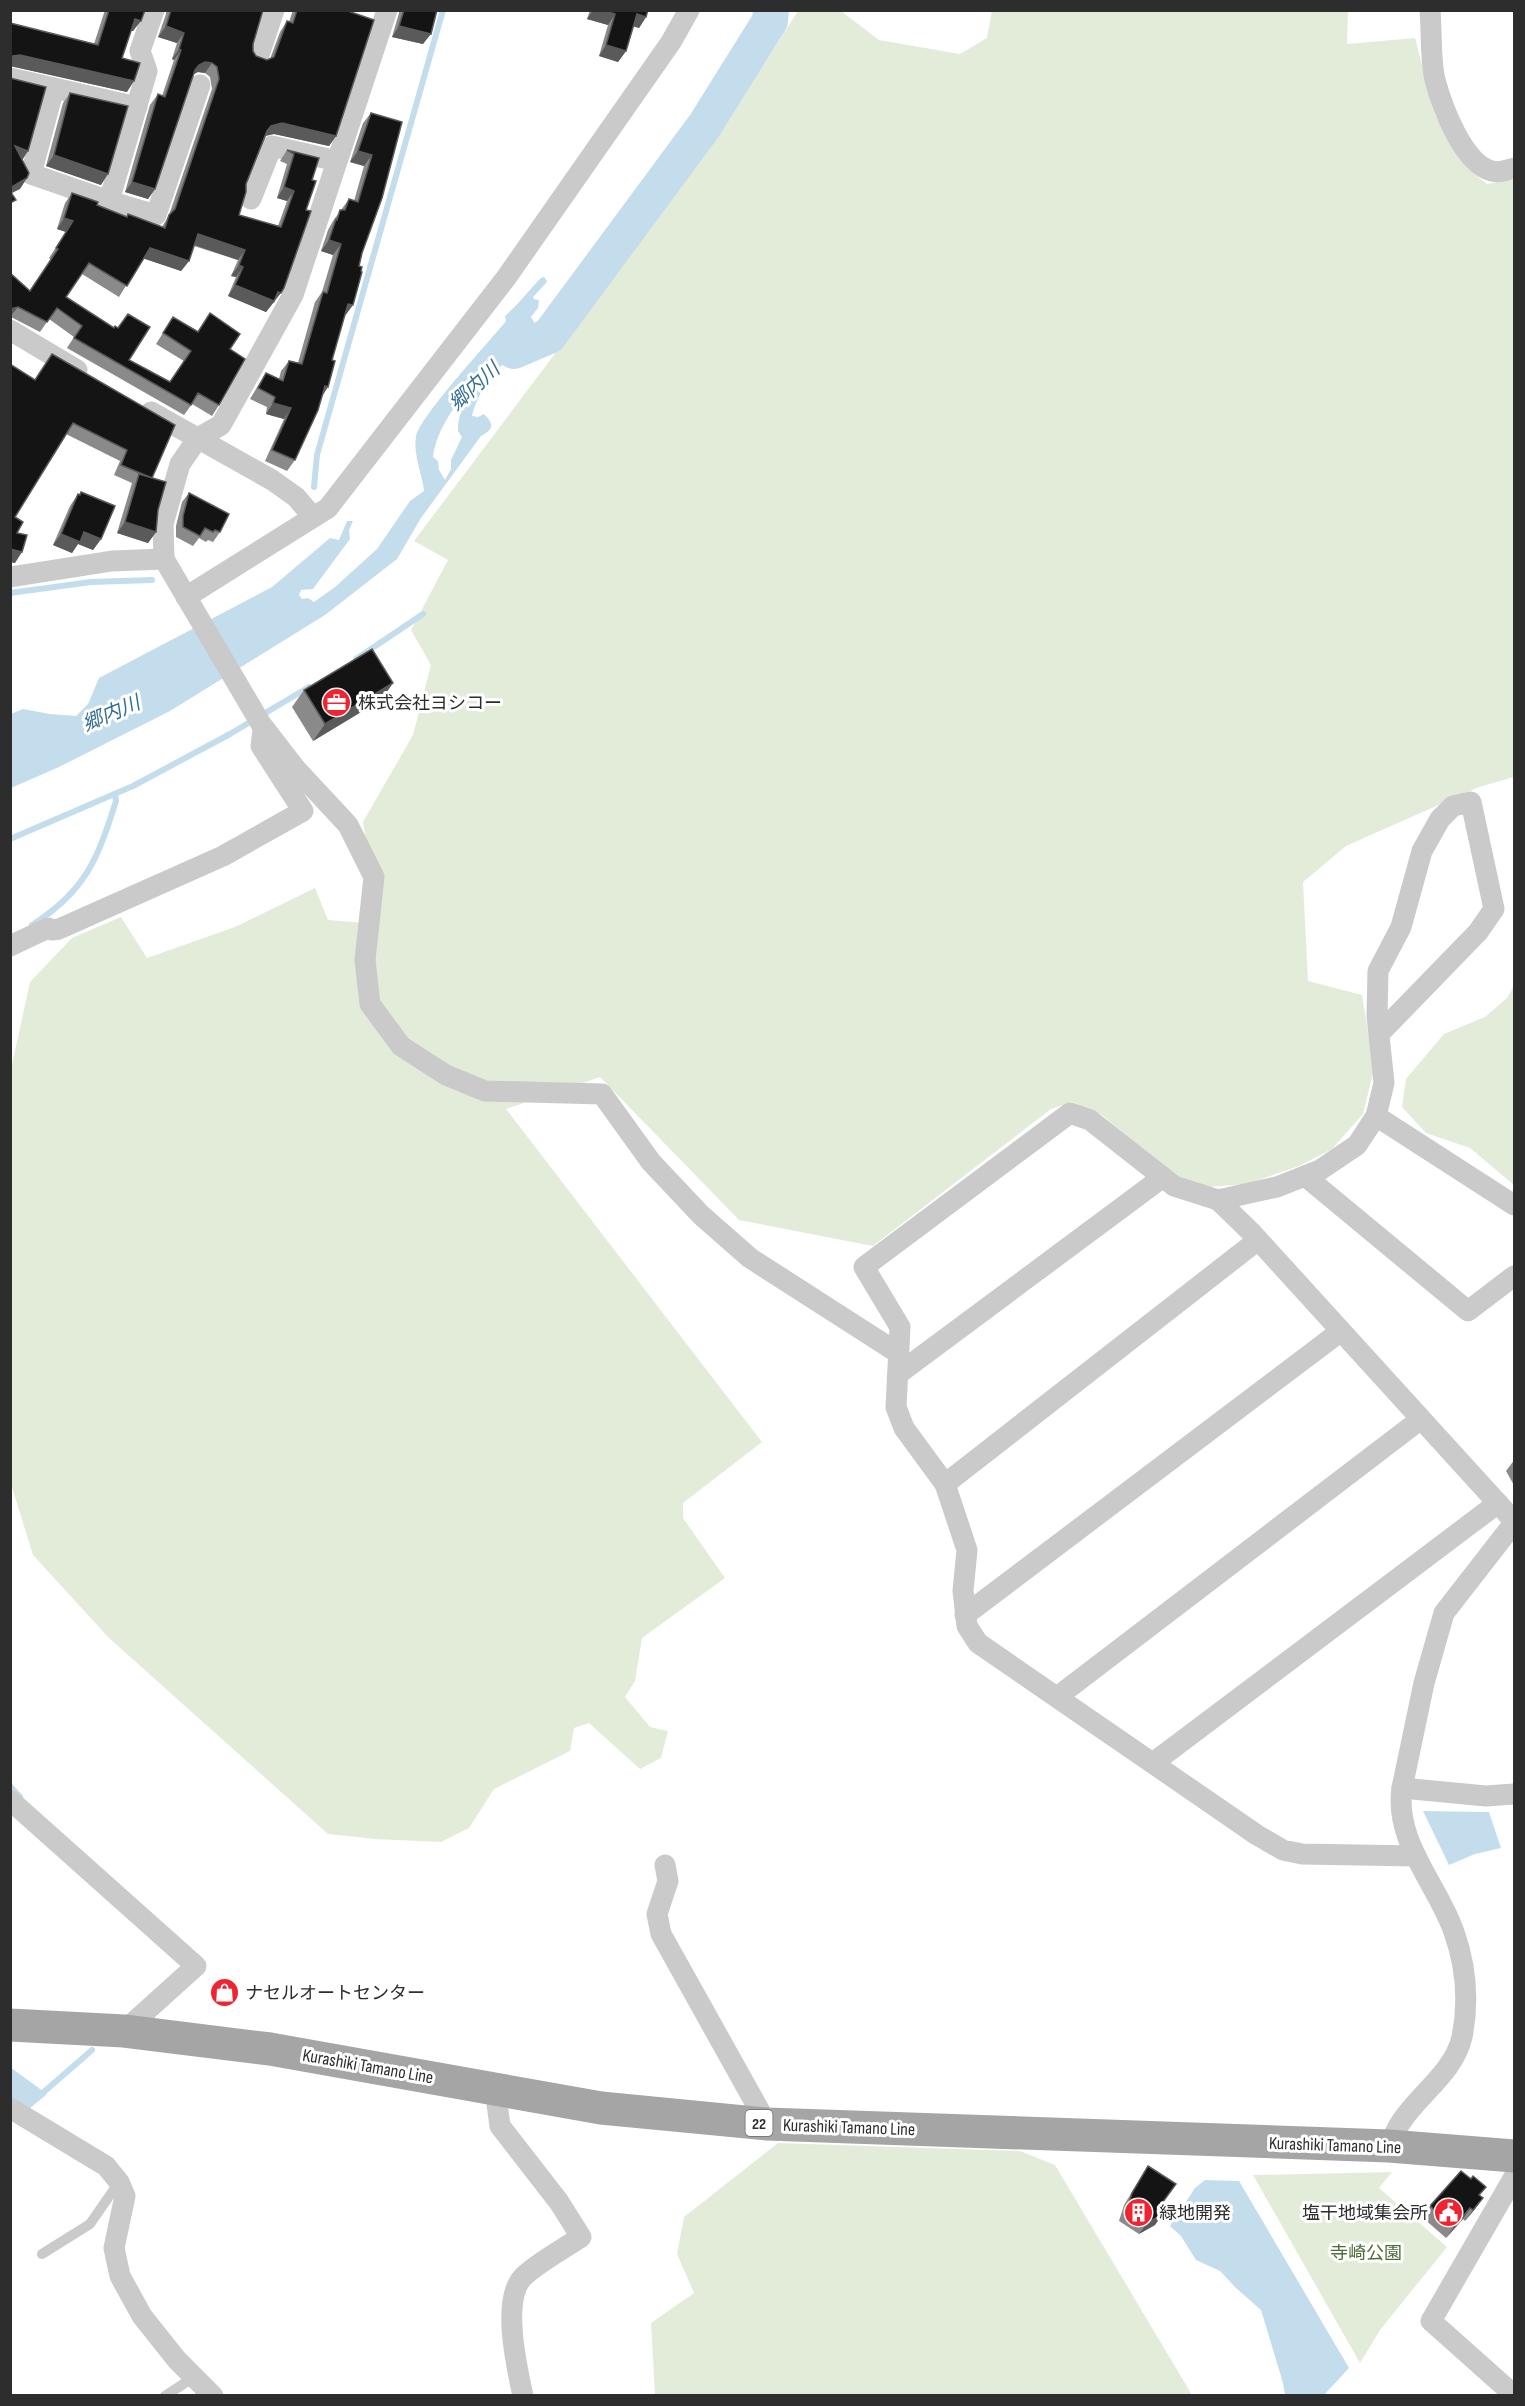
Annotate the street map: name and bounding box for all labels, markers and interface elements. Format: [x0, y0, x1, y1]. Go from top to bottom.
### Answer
water label: 郷内川 [444, 356, 506, 416]
office icon: 株式会社ヨシコー [321, 687, 353, 719]
water label: 郷内川 [79, 690, 146, 737]
place label: 株式会社ヨシコー [358, 693, 502, 714]
shop icon: ナセルオートセンター [208, 1977, 240, 2009]
place label: ナセルオートセンター [245, 1983, 425, 2004]
street label: Kurashiki Tamano Line [301, 2045, 435, 2088]
road number: 22 [746, 2110, 772, 2136]
street label: Kurashiki Tamano Line [782, 2115, 915, 2140]
street label: Kurashiki Tamano Line [1268, 2133, 1401, 2158]
building icon: 緑地開発 [1122, 2197, 1154, 2229]
public building icon: 塩干地域集会所 [1433, 2197, 1465, 2229]
place label: 緑地開発 [1159, 2203, 1231, 2224]
place label: 塩干地域集会所 [1302, 2203, 1428, 2224]
park label: 寺崎公園 [1330, 2243, 1402, 2264]

